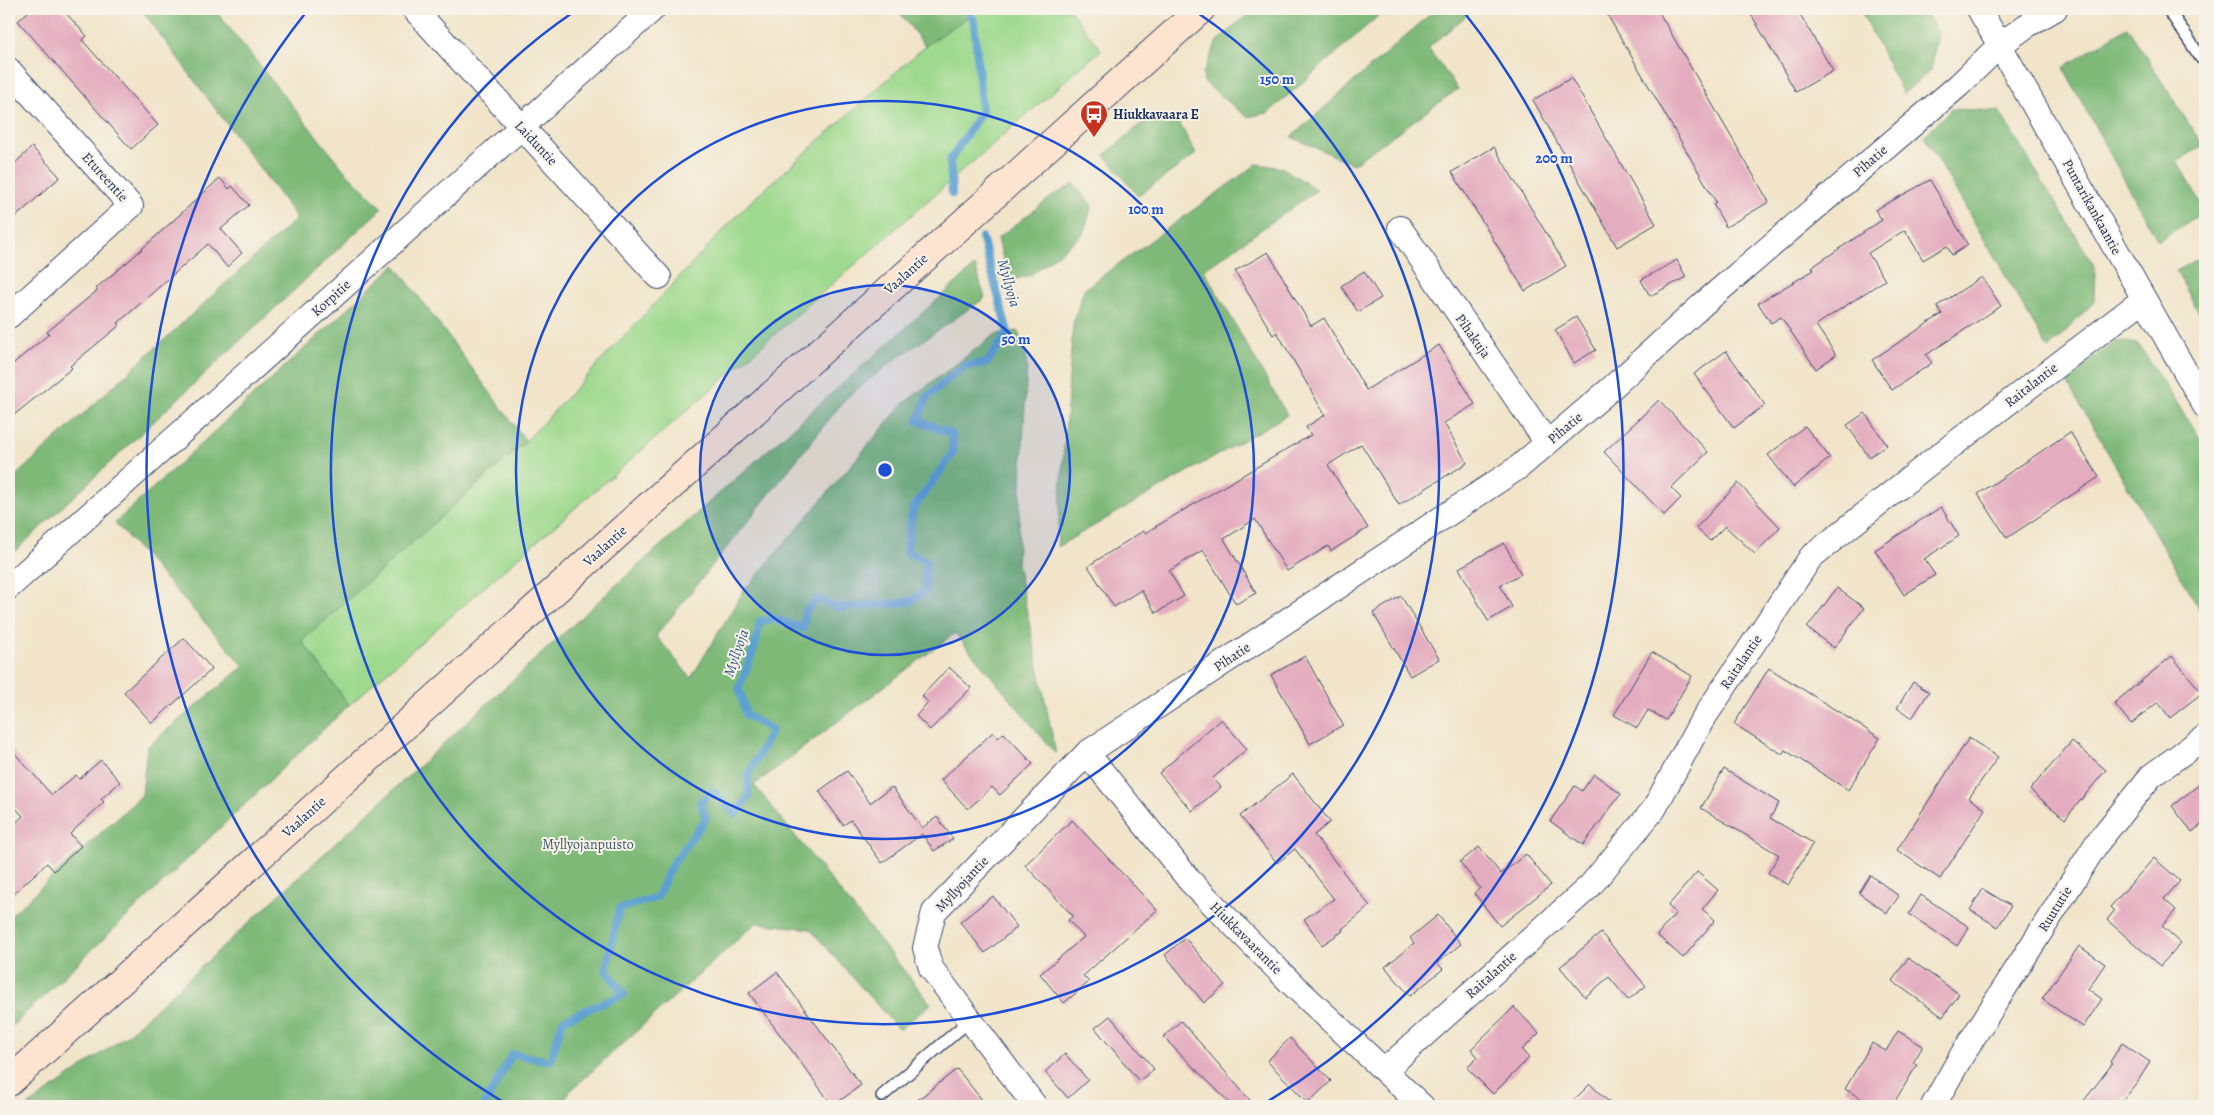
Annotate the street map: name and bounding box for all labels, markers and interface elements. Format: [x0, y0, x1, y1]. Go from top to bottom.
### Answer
text: 150 m [1260, 69, 1295, 89]
bus stop icon: Hiukkavaara E [1079, 99, 1109, 138]
place label: Hiukkavaara E [1113, 105, 1199, 124]
street label: Laiduntie [510, 116, 562, 170]
street label: Pihatie [1849, 141, 1891, 181]
street label: Etureentie [78, 148, 132, 206]
text: 200 m [1535, 148, 1573, 168]
street label: Puntarikankaantie [2058, 156, 2126, 258]
text: 100 m [1128, 199, 1164, 219]
street label: Vaalantie [879, 249, 932, 299]
water label: Myllyoja [993, 257, 1025, 309]
street label: Korpitie [307, 275, 355, 321]
street label: Pihakuja [1451, 310, 1495, 362]
text: 50 m [1001, 329, 1031, 349]
street label: Raitalantie [2001, 358, 2061, 412]
street label: Pihatie [1543, 408, 1587, 448]
centre of rings [876, 461, 894, 479]
street label: Vaalantie [578, 521, 631, 571]
water label: Myllyoja [719, 627, 753, 679]
street label: Raitalantie [1716, 631, 1766, 693]
street label: Pihatie [1210, 638, 1254, 676]
street label: Vaalantie [277, 792, 330, 842]
park label: Myllyojanpuisto [542, 835, 634, 854]
street label: Myllyojantie [931, 852, 993, 916]
street label: Ruututie [2034, 883, 2076, 935]
street label: Hiukkavaarantie [1206, 898, 1286, 978]
street label: Raitalantie [1461, 947, 1521, 1003]

